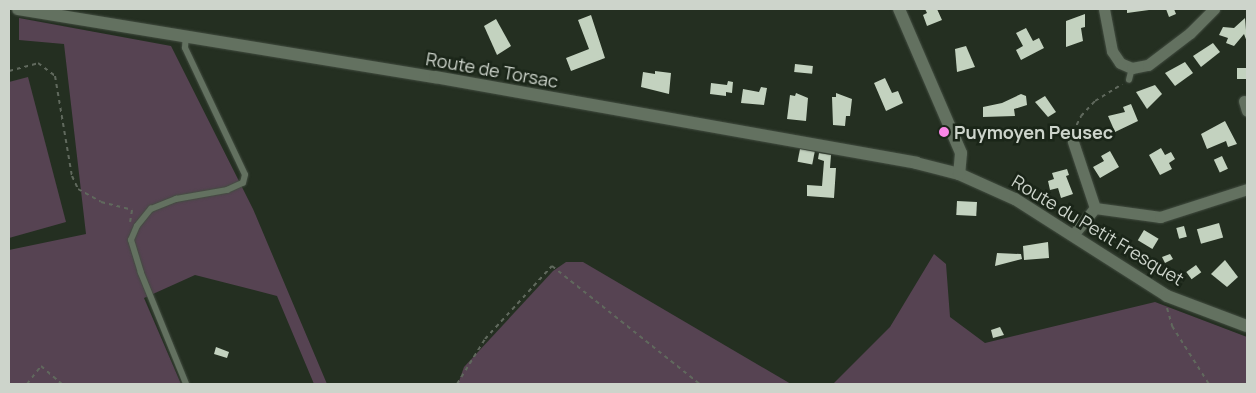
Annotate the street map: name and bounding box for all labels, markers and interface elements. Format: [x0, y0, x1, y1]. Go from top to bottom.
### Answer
street label: Route de Torsac [424, 48, 560, 92]
place label: Puymoyen Peusec [954, 121, 1113, 143]
marker: Puymoyen Peusec [938, 126, 950, 138]
street label: Route du Petit Fresquet [1008, 170, 1188, 290]

